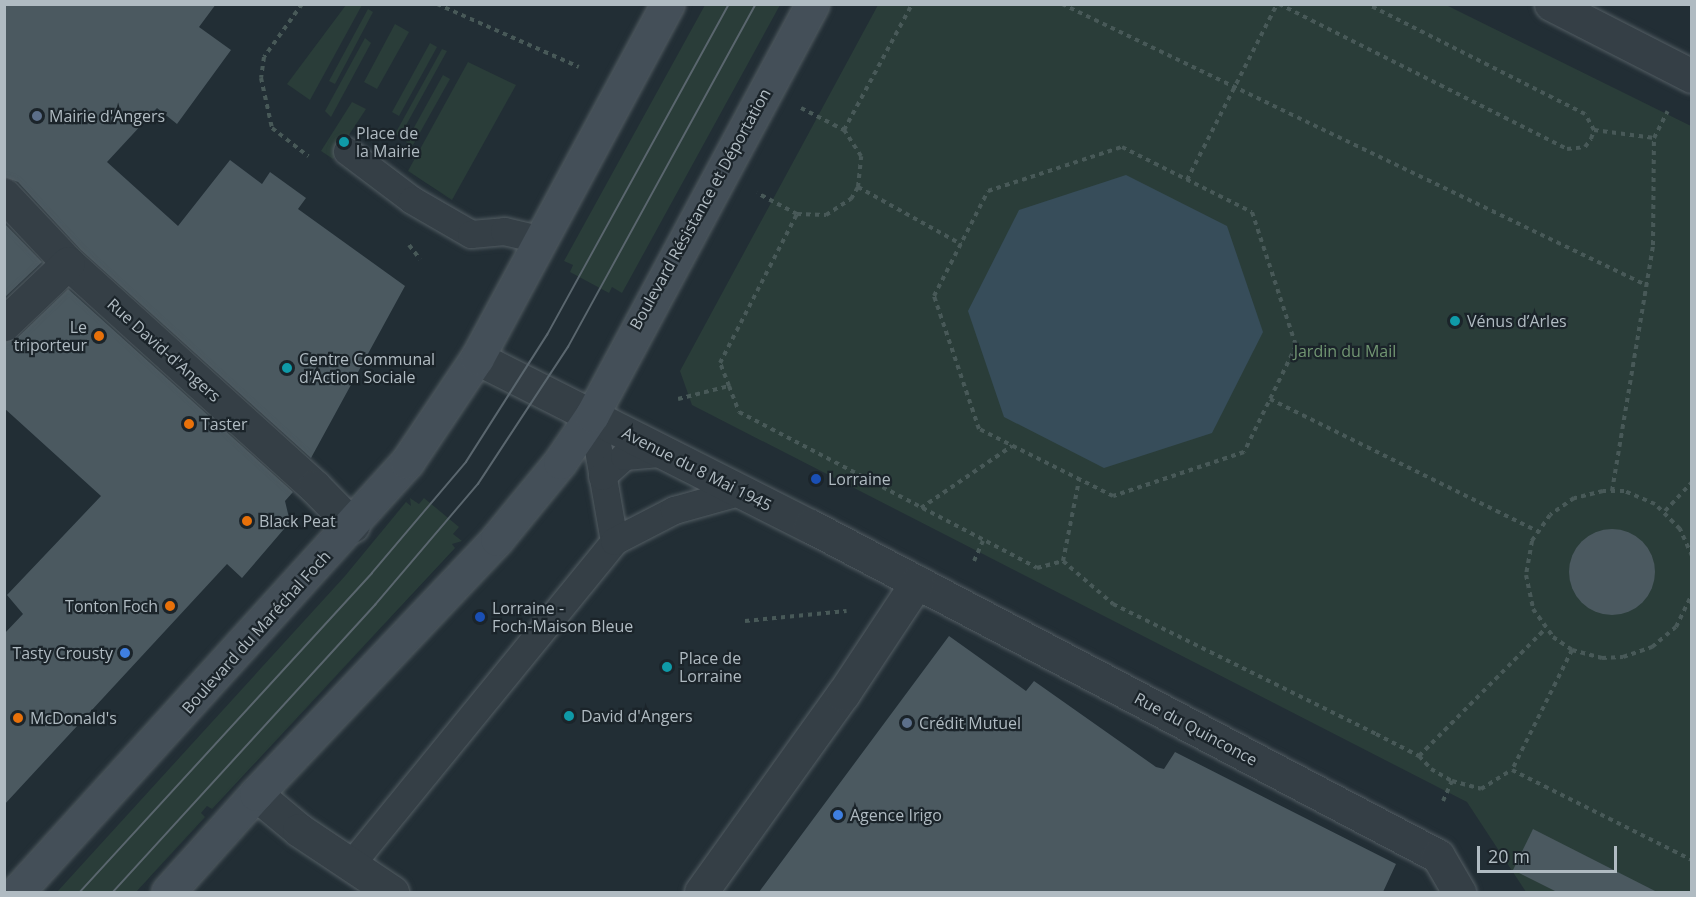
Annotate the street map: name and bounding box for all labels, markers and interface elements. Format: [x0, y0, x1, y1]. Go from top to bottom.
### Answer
street label: Boulevard Résistance et Déportation [626, 85, 774, 333]
place label: Mairie d'Angers [49, 106, 165, 126]
marker: Mairie d'Angers [30, 109, 44, 123]
place label: Place de la Mairie [356, 123, 420, 161]
marker: Place de la Mairie [337, 135, 351, 149]
street label: Rue David-d'Angers [104, 294, 224, 406]
place label: Vénus d’Arles [1467, 311, 1567, 331]
marker: Vénus d’Arles [1448, 314, 1462, 328]
place label: Le triporteur [14, 317, 87, 355]
marker: Le triporteur [92, 329, 106, 343]
park label: Jardin du Mail [1294, 341, 1396, 361]
place label: Centre Communal d'Action Sociale [299, 349, 435, 387]
marker: Centre Communal d'Action Sociale [280, 361, 294, 375]
place label: Taster [201, 414, 248, 434]
marker: Taster [182, 417, 196, 431]
street label: Avenue du 8 Mai 1945 [619, 423, 775, 515]
place label: Lorraine [828, 469, 891, 489]
marker: Lorraine [809, 472, 823, 486]
place label: Black Peat [259, 511, 336, 531]
marker: Black Peat [240, 514, 254, 528]
street label: Boulevard du Maréchal Foch [178, 547, 334, 717]
place label: Tonton Foch [65, 596, 158, 616]
place label: Lorraine - Foch-Maison Bleue [492, 598, 633, 636]
marker: Tonton Foch [163, 599, 177, 613]
marker: Lorraine - Foch-Maison Bleue [473, 610, 487, 624]
place label: Tasty Crousty [12, 643, 113, 663]
marker: Tasty Crousty [118, 646, 132, 660]
place label: Place de Lorraine [679, 648, 742, 686]
marker: Place de Lorraine [660, 660, 674, 674]
street label: Rue du Quinconce [1131, 688, 1261, 770]
place label: David d'Angers [581, 706, 693, 726]
place label: McDonald's [30, 708, 117, 728]
marker: David d'Angers [562, 709, 576, 723]
marker: McDonald's [11, 711, 25, 725]
place label: Crédit Mutuel [919, 713, 1021, 733]
marker: Crédit Mutuel [900, 716, 914, 730]
place label: Agence Irigo [850, 805, 942, 825]
marker: Agence Irigo [831, 808, 845, 822]
scale bar [1480, 834, 1620, 872]
text: 20 m [1488, 844, 1530, 868]

